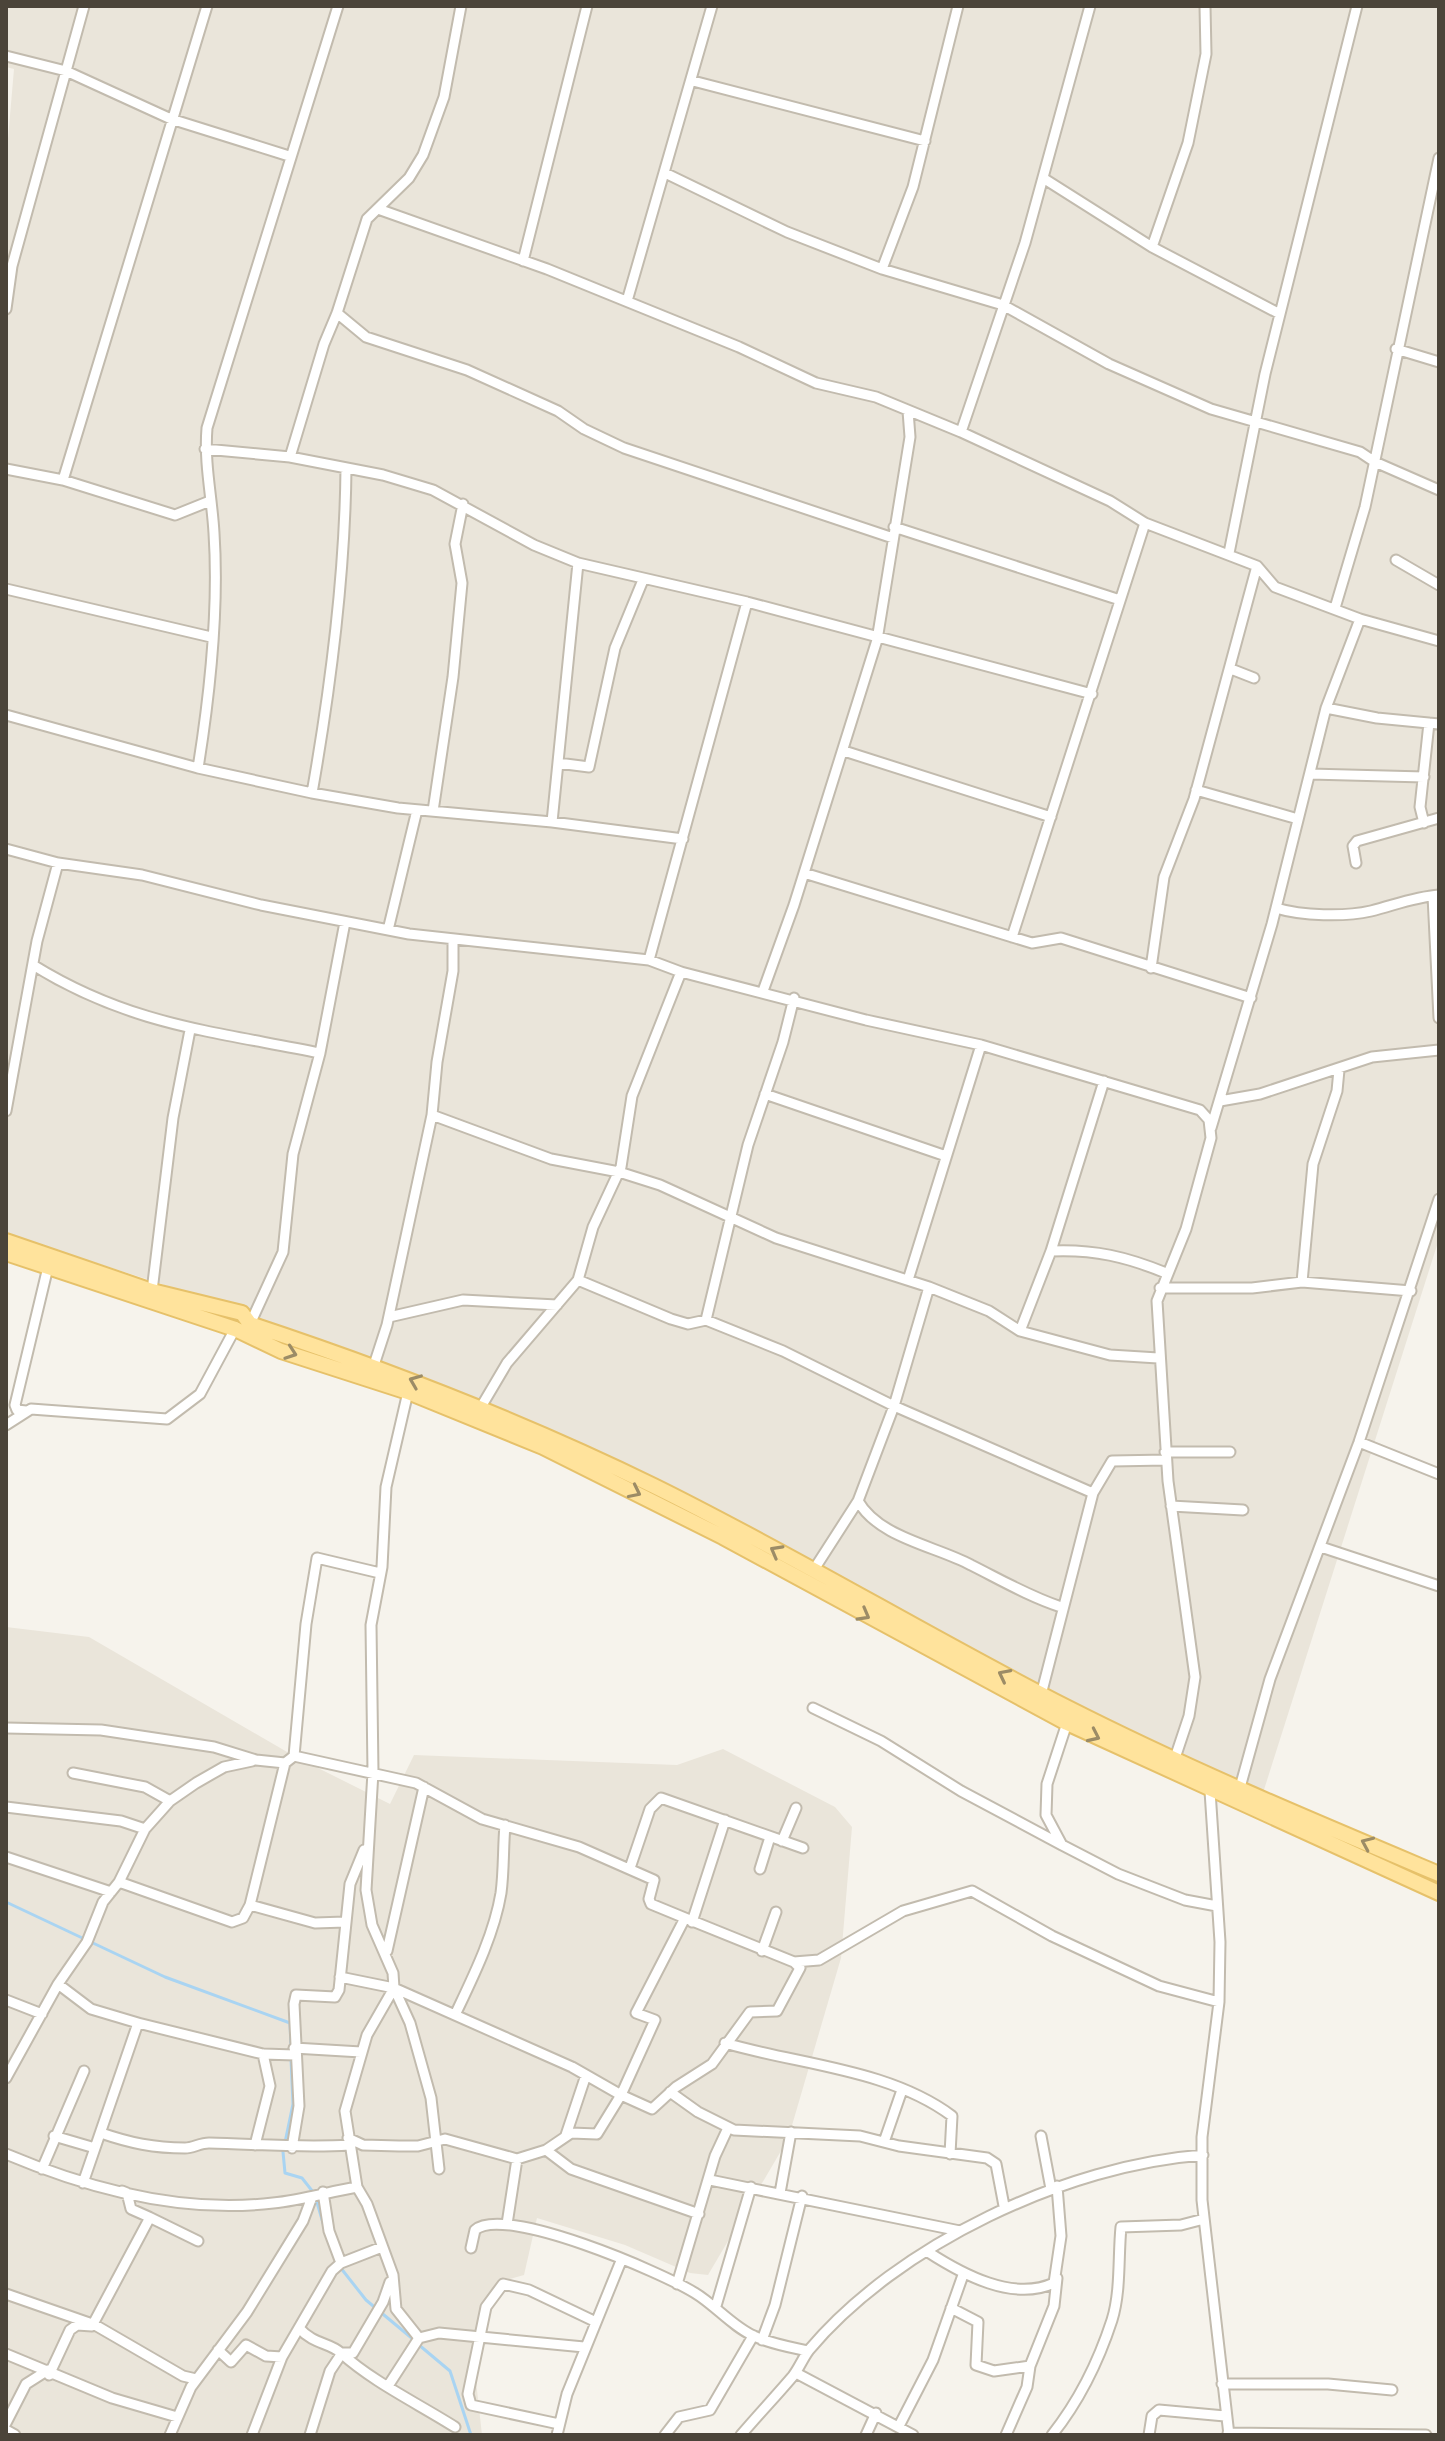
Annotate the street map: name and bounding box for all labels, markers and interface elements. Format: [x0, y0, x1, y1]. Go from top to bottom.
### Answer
one-way arrow [283, 1344, 297, 1360]
one-way arrow [409, 1374, 423, 1390]
one-way arrow [627, 1482, 642, 1498]
one-way arrow [770, 1545, 785, 1561]
one-way arrow [856, 1605, 870, 1621]
one-way arrow [998, 1670, 1013, 1685]
one-way arrow [1086, 1726, 1100, 1742]
one-way arrow [1361, 1837, 1376, 1853]

